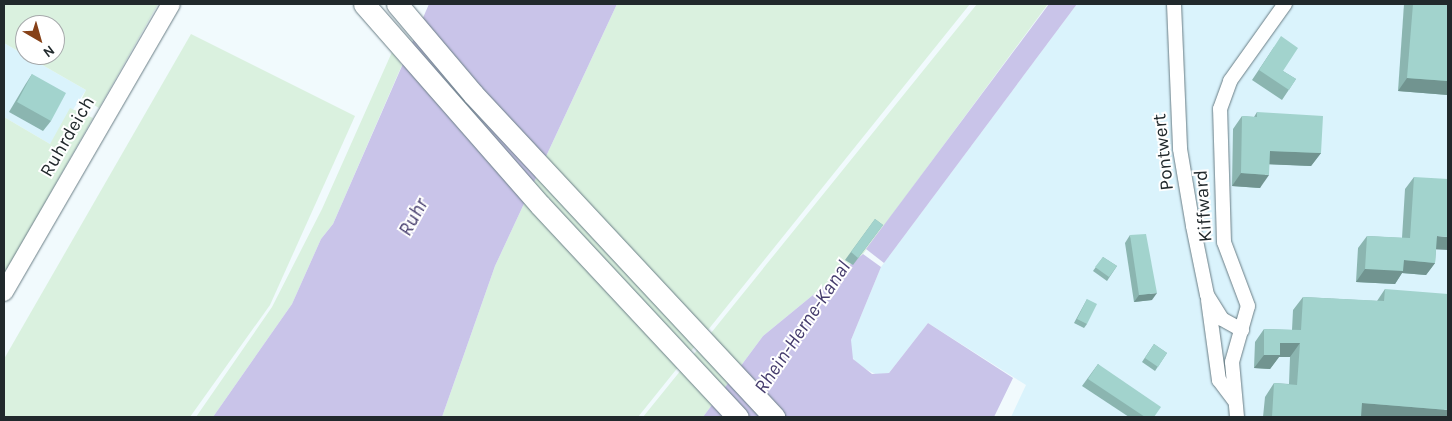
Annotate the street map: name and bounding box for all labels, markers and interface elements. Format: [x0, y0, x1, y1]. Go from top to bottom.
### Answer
north arrow [15, 15, 65, 65]
text: N [40, 42, 58, 61]
street label: Ruhrdeich [36, 93, 100, 181]
street label: Pontwert [1149, 112, 1179, 192]
street label: Kiffward [1190, 169, 1218, 243]
water label: Ruhr [393, 194, 433, 240]
water label: Rhein-Herne-Kanal [749, 256, 855, 398]

